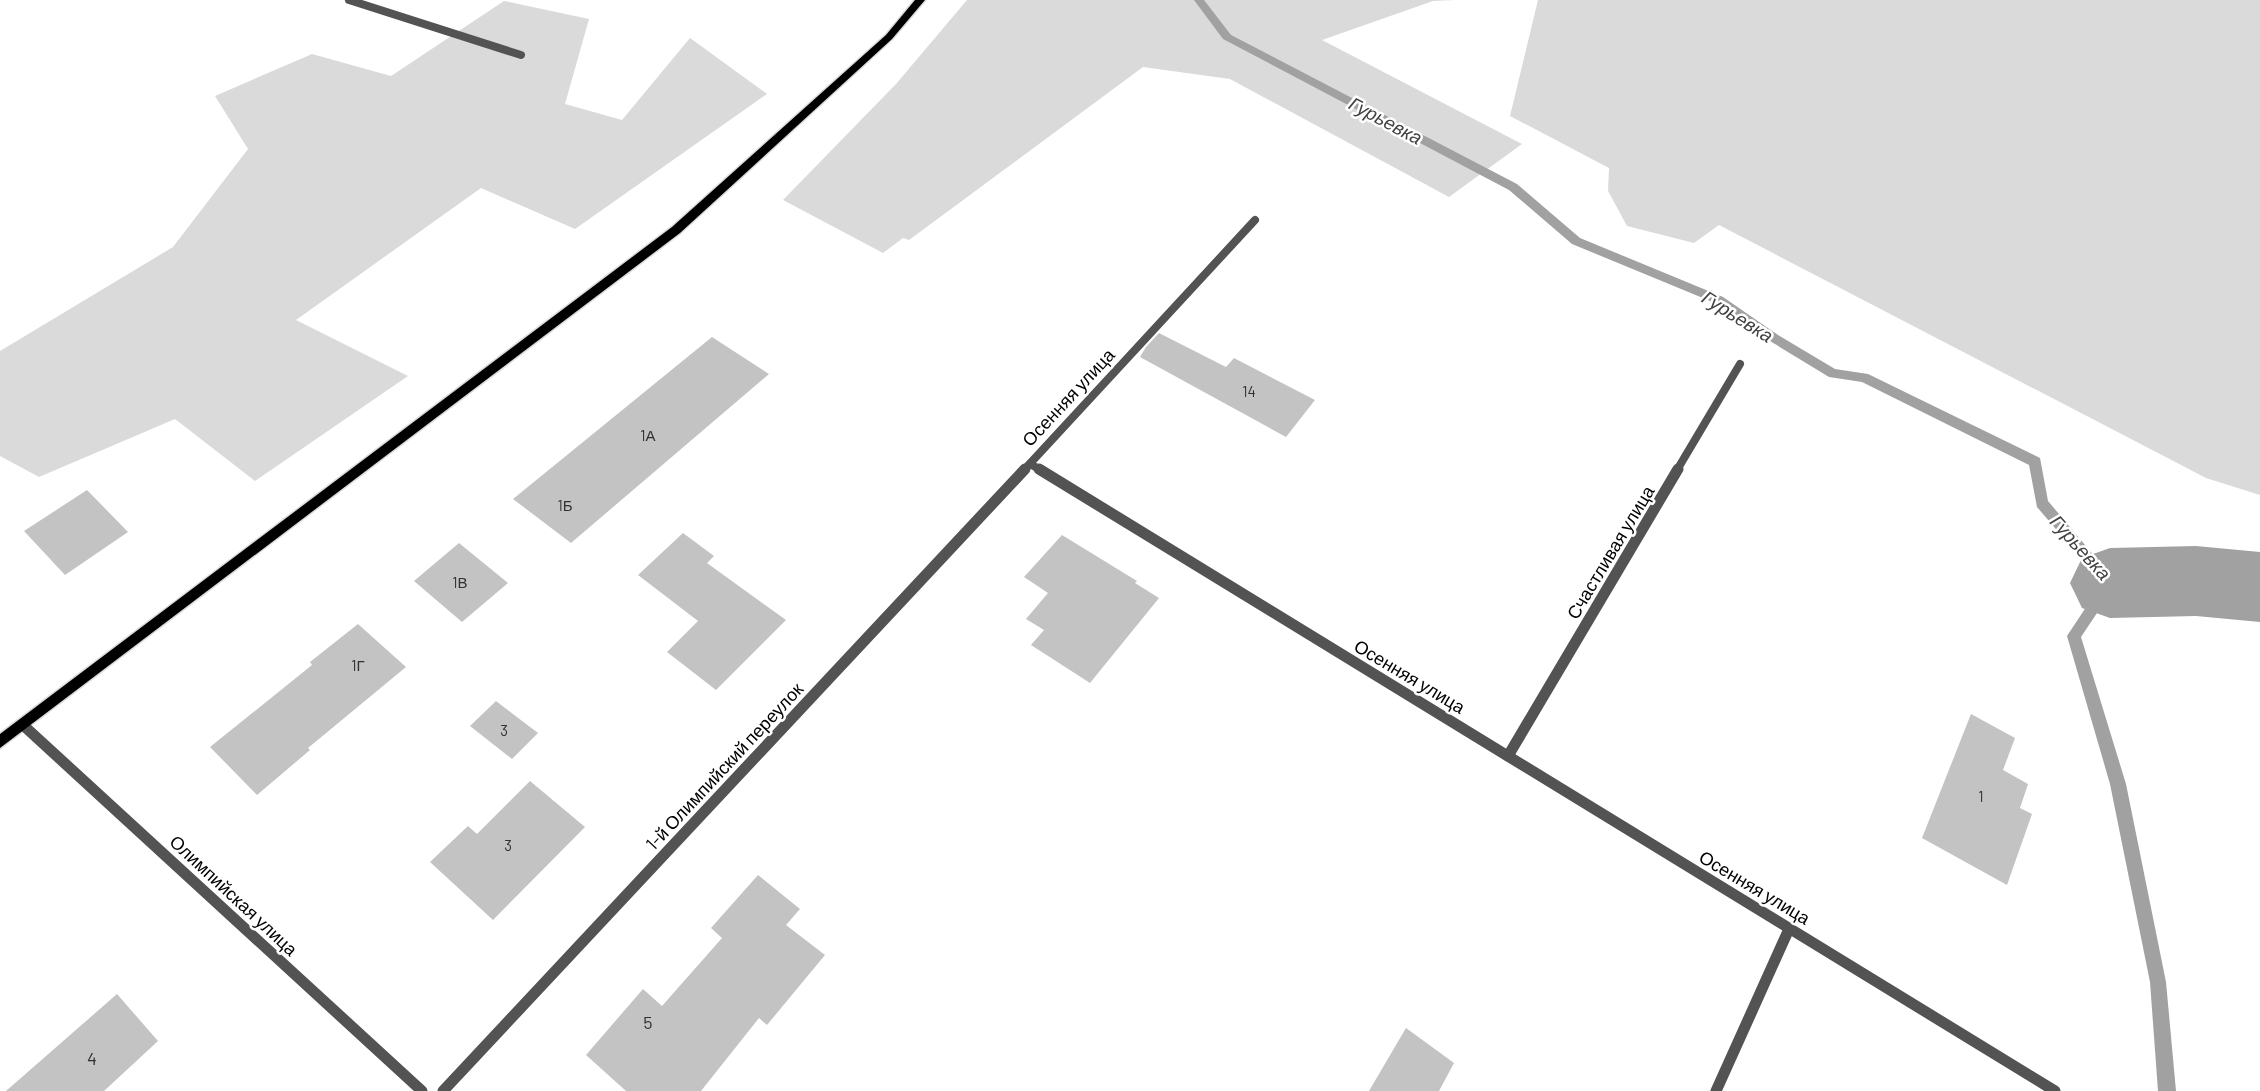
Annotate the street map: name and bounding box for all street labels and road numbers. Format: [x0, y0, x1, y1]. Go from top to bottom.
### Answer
street label: Осенняя улица [1017, 343, 1119, 450]
street label: Счастливая улица [1561, 480, 1659, 623]
street label: Осенняя улица [1351, 634, 1470, 718]
street label: 1-й Олимпийский переулок [641, 678, 807, 854]
street label: Олимпийская улица [166, 830, 303, 961]
street label: Осенняя улица [1696, 845, 1815, 929]

